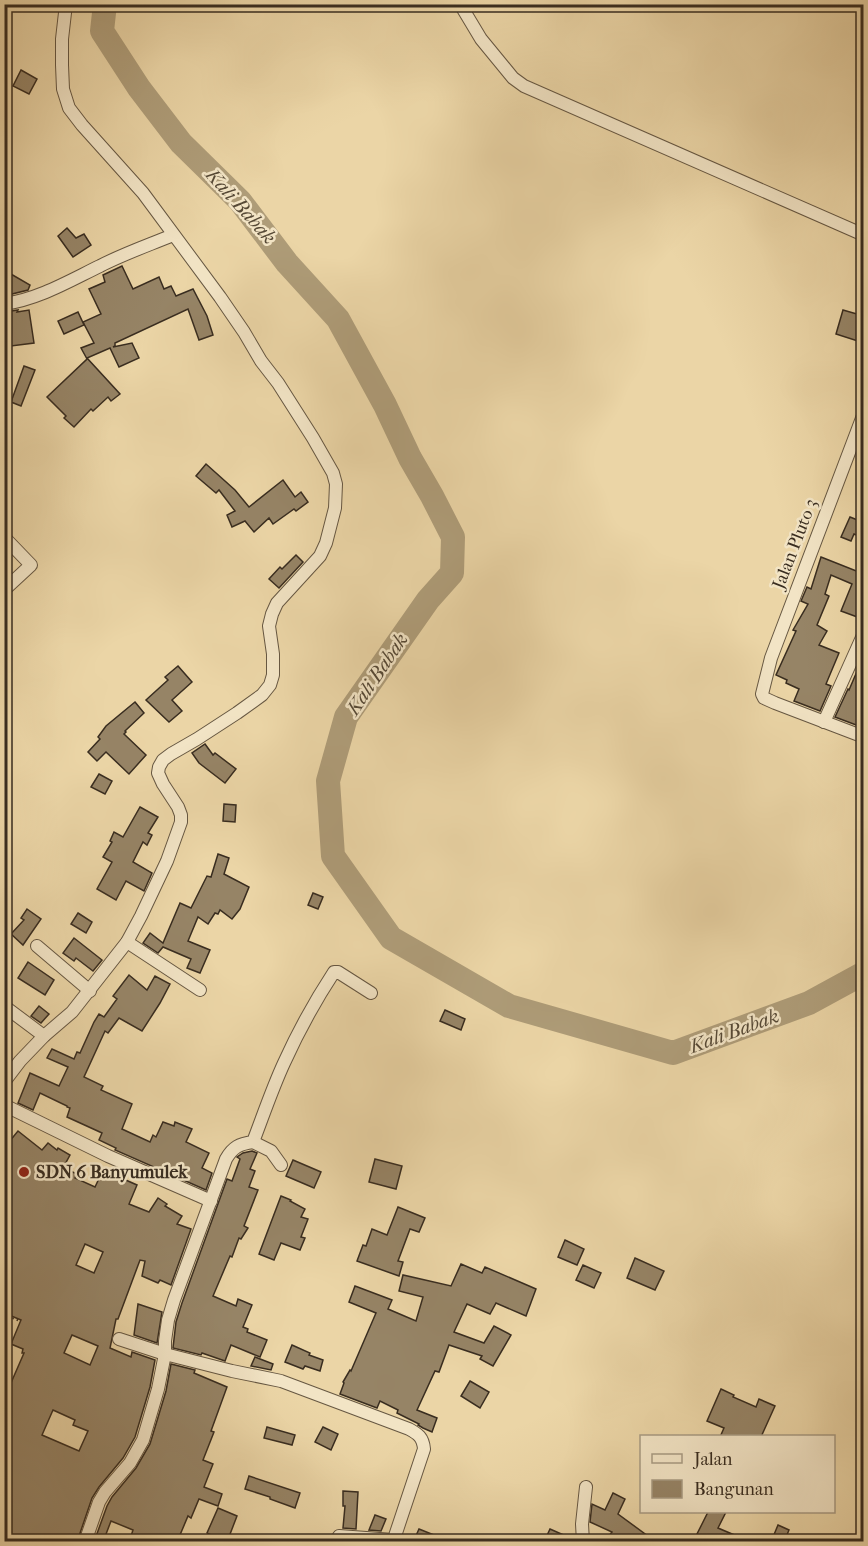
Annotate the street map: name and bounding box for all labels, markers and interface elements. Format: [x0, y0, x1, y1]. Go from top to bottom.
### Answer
water label: Kali Babak [200, 162, 281, 249]
street label: Jalan Pluto 3 [767, 496, 822, 594]
water label: Kali Babak [340, 629, 413, 721]
water label: Kali Babak [684, 1004, 782, 1059]
place label: SDN 6 Banyumulek [36, 1162, 188, 1183]
marker: SDN 6 Banyumulek [17, 1165, 31, 1179]
legend [640, 1435, 835, 1513]
text: Jalan [692, 1449, 733, 1470]
text: Bangunan [694, 1479, 774, 1500]

